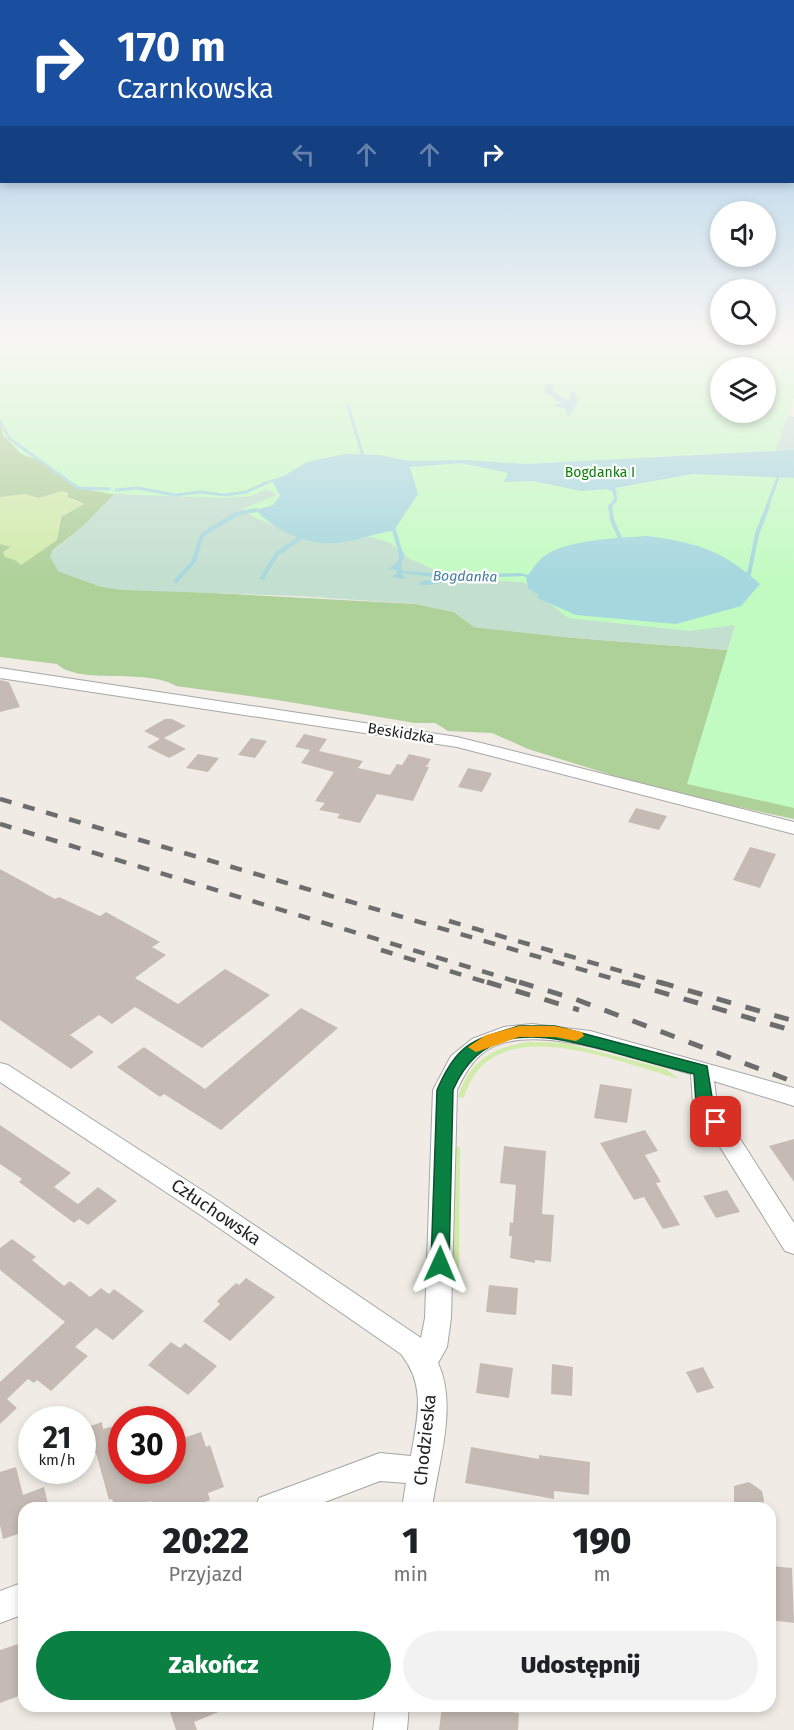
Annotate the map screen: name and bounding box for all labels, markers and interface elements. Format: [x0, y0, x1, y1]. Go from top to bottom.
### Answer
text: 170 m [117, 22, 226, 72]
icon: right [18, 24, 96, 102]
text: Czarnkowska [117, 73, 274, 105]
icon: left [287, 138, 320, 171]
icon: ahead [350, 138, 383, 171]
icon: ahead [413, 138, 446, 171]
icon: right [476, 138, 509, 171]
map controls [710, 201, 776, 423]
button: sound [710, 201, 776, 267]
button: search [710, 279, 776, 345]
button: layers [710, 357, 776, 423]
park label: Bogdanka I [565, 464, 635, 481]
water label: Bogdanka [433, 567, 497, 586]
street label: Beskidzka [366, 719, 436, 747]
pin [690, 1096, 741, 1147]
icon: arrive [699, 1105, 732, 1138]
street label: Człuchowska [167, 1174, 265, 1250]
position arrow [408, 1232, 472, 1296]
street label: Chodzieska [409, 1393, 441, 1487]
speed limit sign: 30 [108, 1406, 186, 1484]
text: 21 [43, 1420, 71, 1456]
text: km/h [38, 1451, 76, 1469]
text: 20:22 [163, 1519, 249, 1563]
text: 1 [402, 1519, 419, 1563]
text: 190 [573, 1519, 631, 1563]
text: Przyjazd [169, 1562, 243, 1586]
text: min [394, 1562, 428, 1586]
text: m [593, 1562, 611, 1586]
button: Zakończ [36, 1631, 391, 1700]
button: Udostępnij [403, 1631, 758, 1700]

